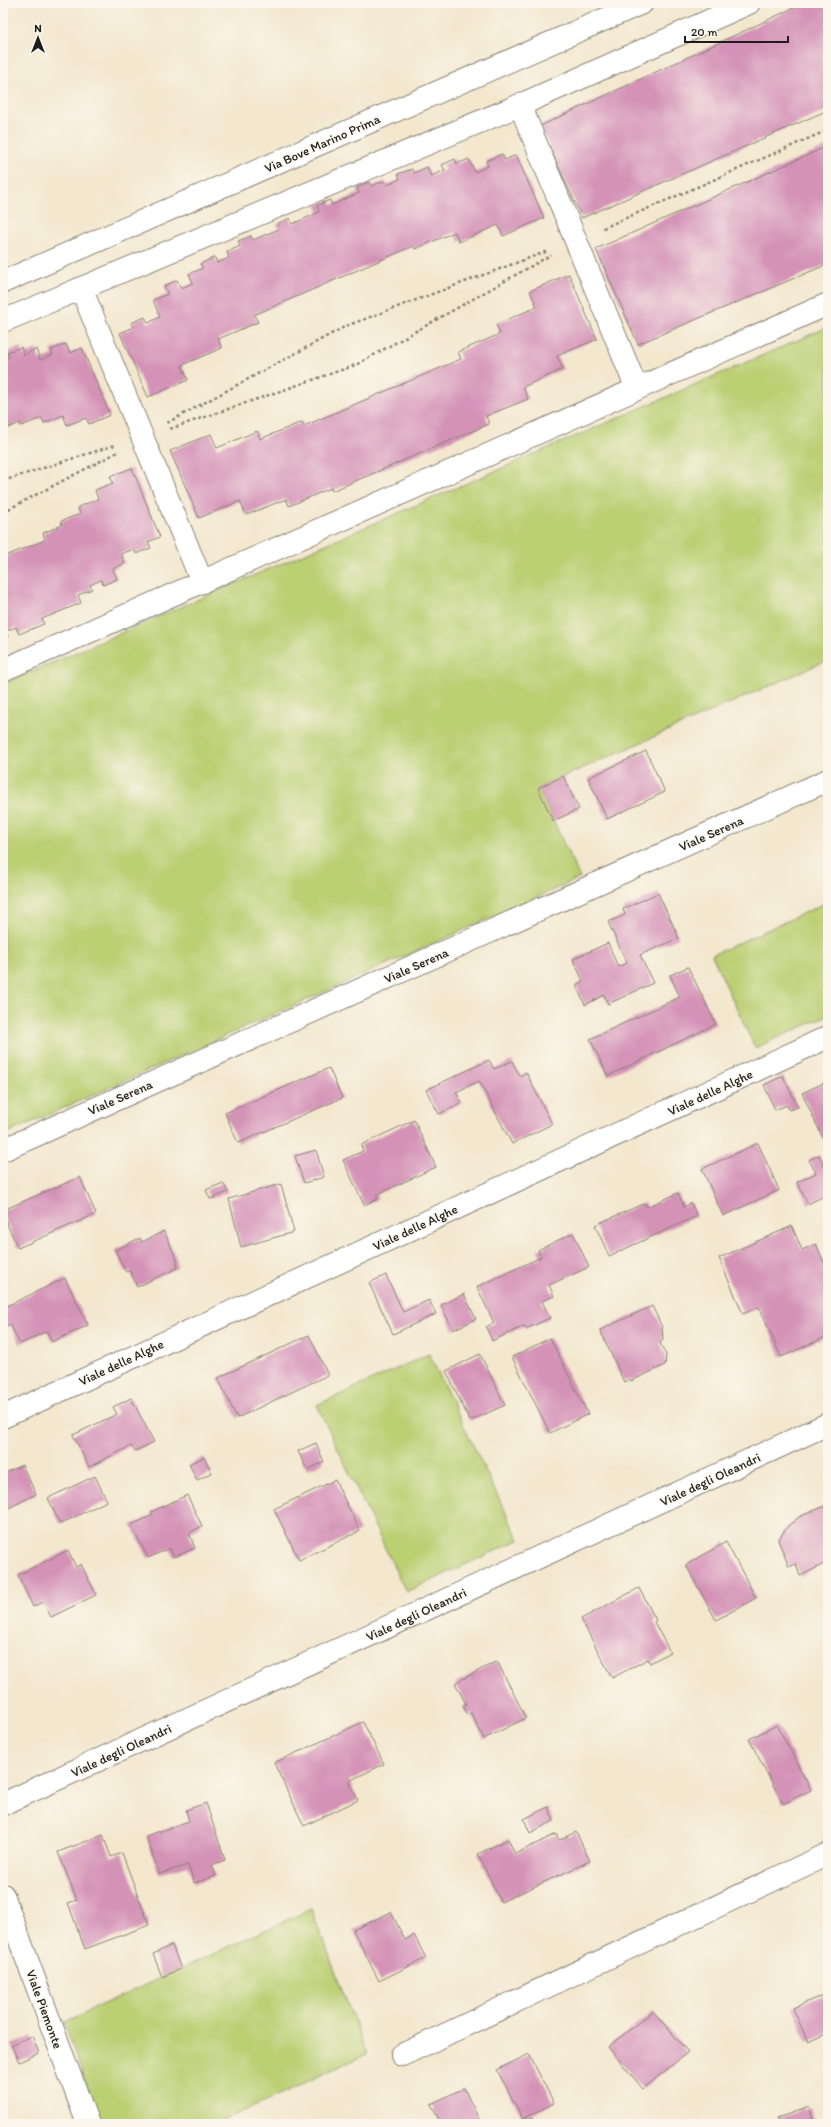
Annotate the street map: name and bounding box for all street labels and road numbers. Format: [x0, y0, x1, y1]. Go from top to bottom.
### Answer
street label: Via Bove Marino Prima [262, 111, 383, 176]
street label: Viale Serena [677, 812, 746, 854]
street label: Viale Serena [382, 944, 451, 986]
street label: Viale delle Alghe [665, 1066, 755, 1119]
street label: Viale Serena [86, 1076, 155, 1118]
street label: Viale delle Alghe [370, 1201, 460, 1254]
street label: Viale delle Alghe [76, 1336, 166, 1389]
street label: Viale degli Oleandri [658, 1450, 763, 1509]
street label: Viale degli Oleandri [364, 1585, 469, 1644]
street label: Viale degli Oleandri [69, 1721, 174, 1780]
street label: Viale Piemonte [23, 1968, 66, 2051]

